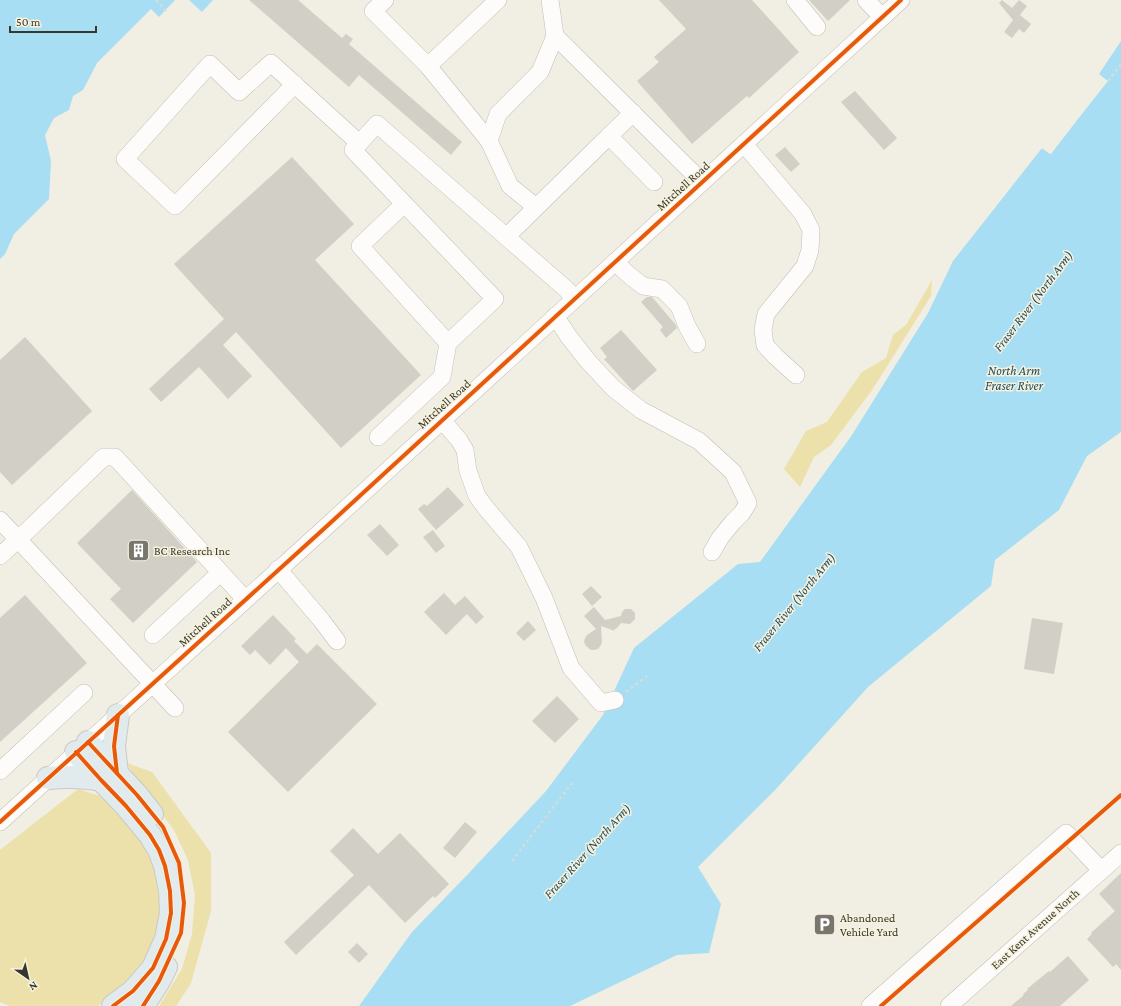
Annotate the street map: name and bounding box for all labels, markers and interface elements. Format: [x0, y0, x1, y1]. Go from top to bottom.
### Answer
scale bar [10, 8, 96, 34]
text: 50 m [16, 15, 41, 29]
street label: Mitchell Road [654, 158, 713, 213]
water label: Fraser River (North Arm) [990, 248, 1077, 355]
water label: North Arm Fraser River [985, 363, 1043, 393]
street label: Mitchell Road [415, 376, 474, 431]
building icon: BC Research Inc [126, 538, 152, 564]
place label: BC Research Inc [154, 544, 230, 558]
water label: Fraser River (North Arm) [750, 550, 839, 655]
street label: Mitchell Road [176, 594, 235, 649]
water label: Fraser River (North Arm) [541, 801, 634, 902]
street label: East Kent Avenue North [988, 885, 1082, 972]
place label: Abandoned Vehicle Yard [840, 911, 899, 939]
parking icon: Abandoned Vehicle Yard [811, 912, 837, 938]
north arrow [8, 958, 48, 998]
text: N [27, 979, 40, 994]

